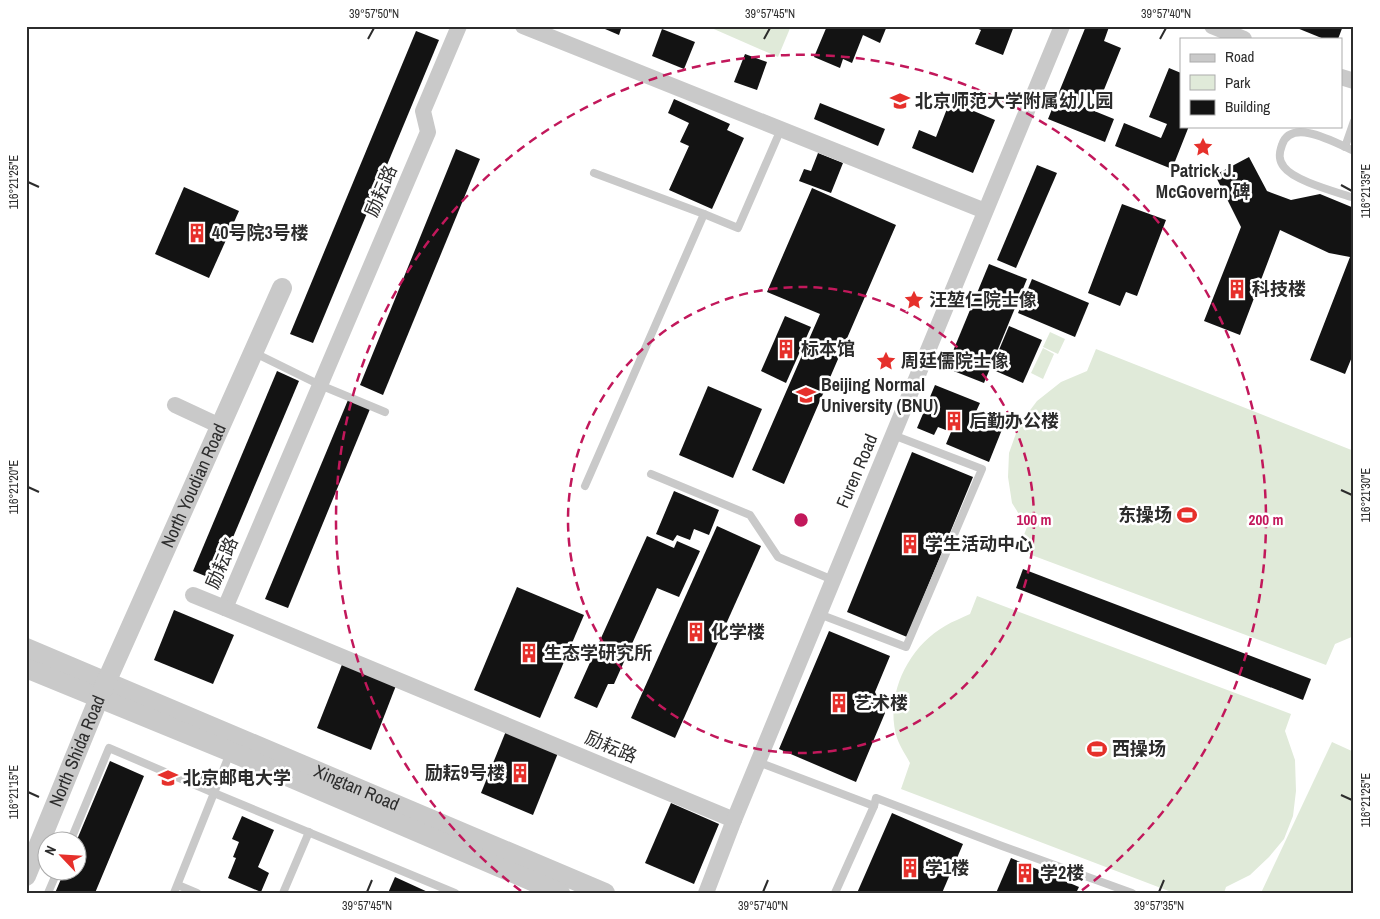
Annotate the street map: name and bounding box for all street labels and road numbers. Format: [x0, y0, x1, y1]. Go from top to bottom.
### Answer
street label: 励耘路 [358, 161, 403, 221]
street label: North Youdian Road [155, 419, 232, 551]
street label: Furen Road [830, 430, 883, 512]
street label: 励耘路 [199, 533, 244, 593]
street label: North Shida Road [43, 691, 111, 810]
street label: 励耘路 [581, 724, 641, 769]
street label: Xingtan Road [310, 758, 403, 817]

